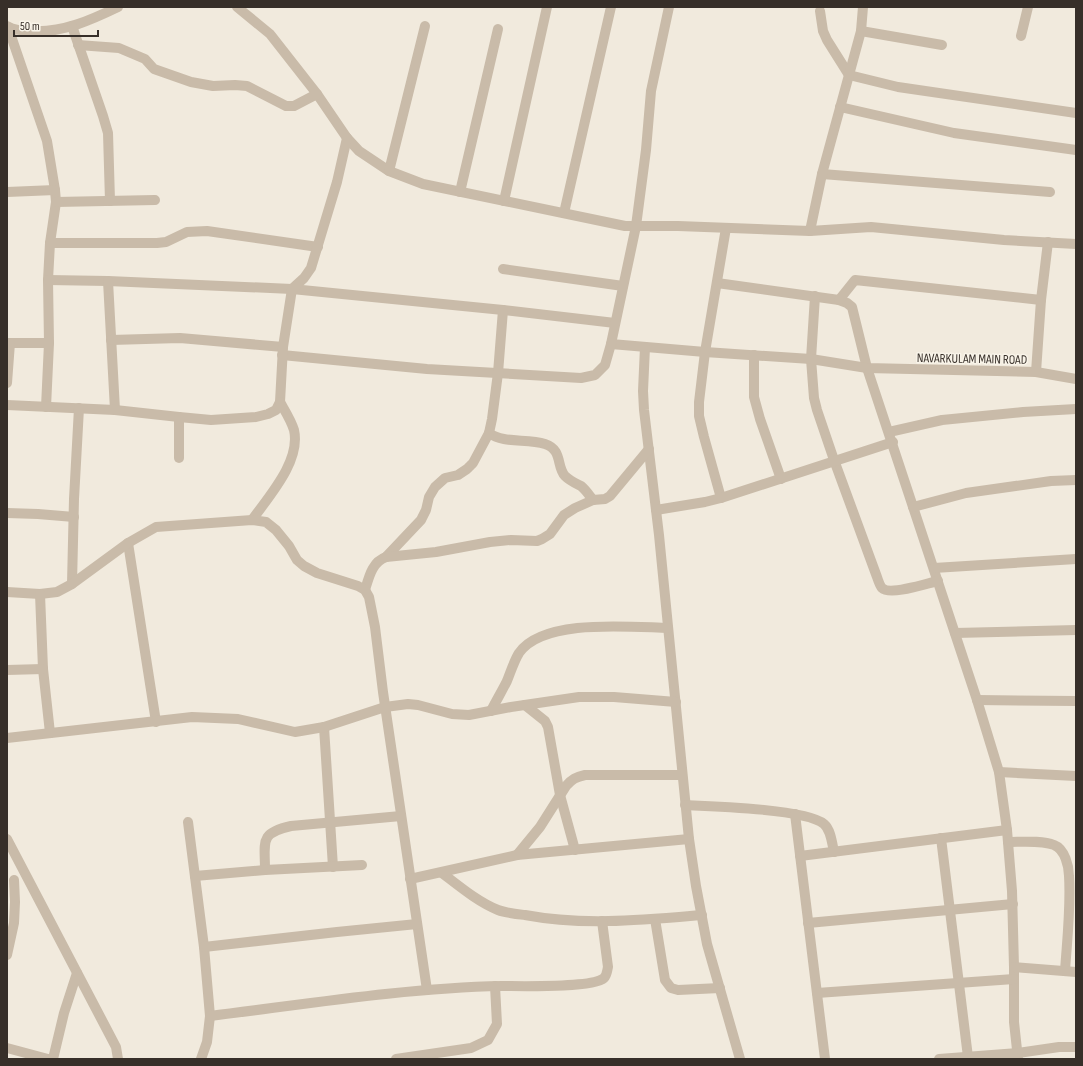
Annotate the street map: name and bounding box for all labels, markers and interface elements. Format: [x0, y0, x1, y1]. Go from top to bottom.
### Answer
scale bar [14, 12, 98, 38]
text: 50 m [20, 19, 40, 34]
street label: NAVARKULAM MAIN ROAD [917, 350, 1027, 368]

